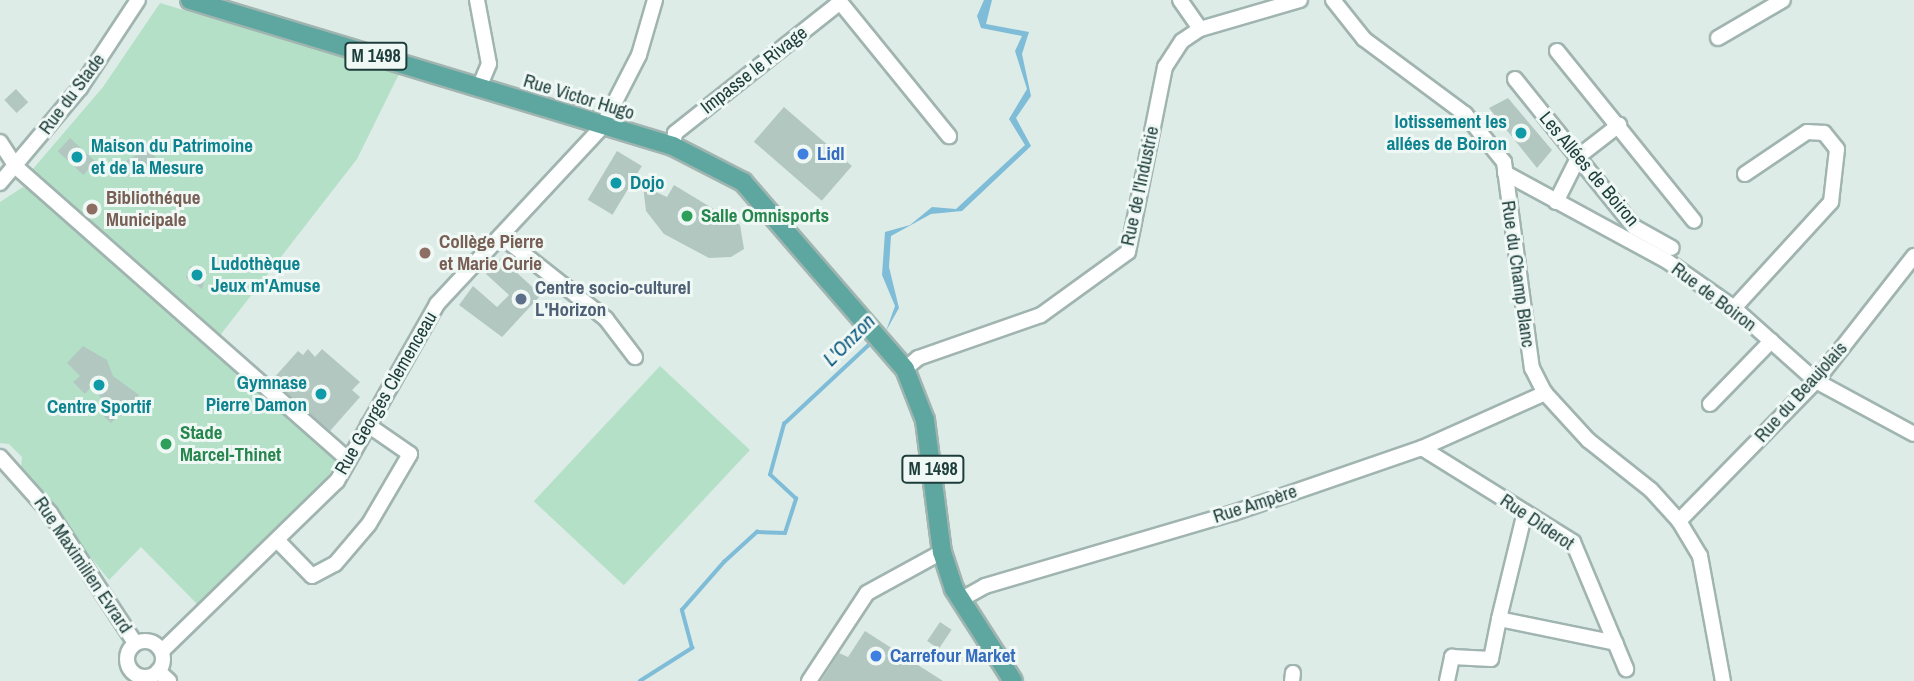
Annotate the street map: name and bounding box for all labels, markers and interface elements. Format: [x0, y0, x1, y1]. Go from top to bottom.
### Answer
street label: Impasse le Rivage [696, 21, 812, 119]
road number: M 1498 [343, 42, 409, 70]
street label: Rue du Stade [34, 49, 110, 139]
street label: Rue Victor Hugo [521, 69, 637, 125]
street label: Les Allées de Boiron [1534, 107, 1644, 231]
place label: lotissement les allées de Boiron [1387, 111, 1507, 155]
street label: Rue de l'Industrie [1116, 124, 1164, 248]
marker: lotissement les allées de Boiron [1513, 125, 1529, 141]
place label: Maison du Patrimoine et de la Mesure [91, 135, 253, 179]
place label: Lidl [817, 143, 845, 165]
marker: Lidl [795, 146, 811, 162]
marker: Maison du Patrimoine et de la Mesure [69, 149, 85, 165]
place label: Dojo [630, 172, 665, 194]
marker: Dojo [608, 175, 624, 191]
place label: Bibliothéque Municipale [106, 187, 200, 231]
street label: Rue du Champ Blanc [1496, 199, 1540, 349]
marker: Bibliothéque Municipale [84, 201, 100, 217]
place label: Salle Omnisports [701, 205, 829, 227]
marker: Salle Omnisports [679, 208, 695, 224]
place label: Collège Pierre et Marie Curie [439, 231, 544, 275]
marker: Collège Pierre et Marie Curie [417, 245, 433, 261]
place label: Ludothèque Jeux m'Amuse [211, 253, 320, 297]
street label: Rue de Boiron [1667, 258, 1761, 336]
marker: Ludothèque Jeux m'Amuse [189, 267, 205, 283]
place label: Centre socio-culturel L'Horizon [535, 277, 691, 321]
marker: Centre socio-culturel L'Horizon [513, 291, 529, 307]
street label: Rue Georges Clemenceau [330, 307, 442, 479]
water label: L'Onzon [818, 309, 880, 371]
street label: Rue du Beaujolais [1750, 337, 1852, 447]
place label: Gymnase Pierre Damon [206, 372, 307, 416]
marker: Centre Sportif [91, 377, 107, 393]
marker: Gymnase Pierre Damon [313, 386, 329, 402]
place label: Centre Sportif [47, 396, 151, 418]
place label: Stade Marcel-Thinet [180, 422, 281, 466]
marker: Stade Marcel-Thinet [158, 436, 174, 452]
road number: M 1498 [900, 454, 966, 484]
street label: Rue Ampère [1210, 480, 1300, 528]
street label: Rue Diderot [1496, 489, 1578, 555]
street label: Rue Maximilien Evrard [29, 493, 137, 637]
place label: Carrefour Market [890, 645, 1016, 667]
marker: Carrefour Market [868, 648, 884, 664]

